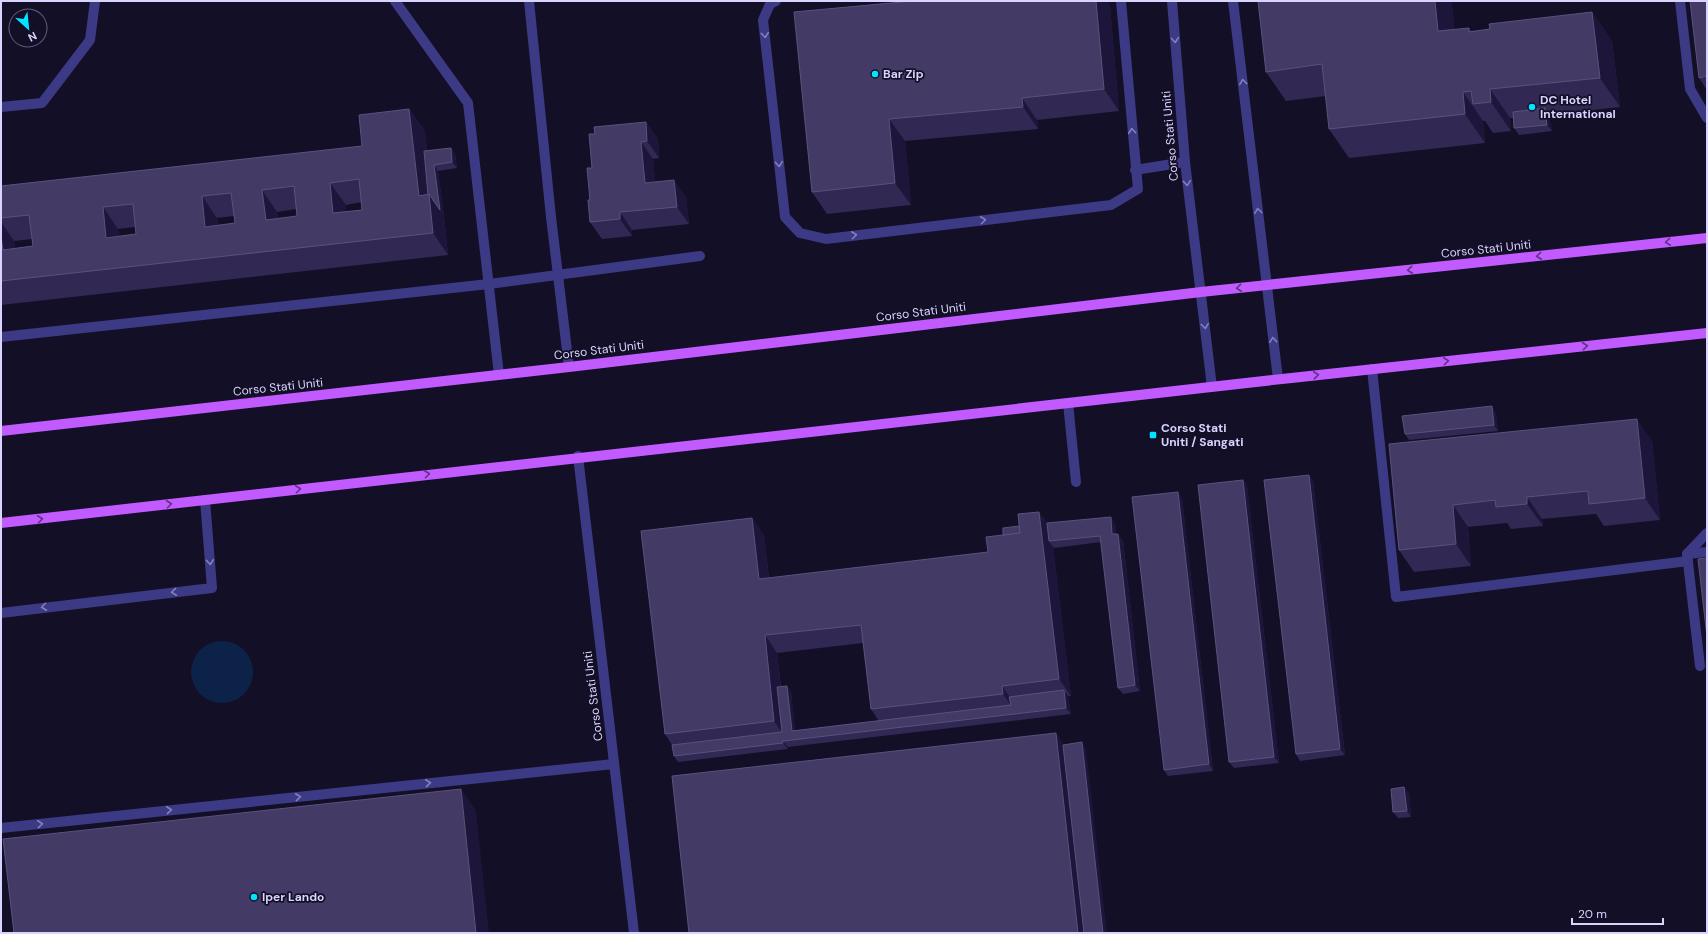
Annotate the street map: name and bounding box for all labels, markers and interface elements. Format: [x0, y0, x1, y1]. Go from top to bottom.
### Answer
north arrow [8, 8, 48, 48]
text: N [26, 29, 39, 45]
one-way arrow [760, 31, 769, 38]
one-way arrow [1170, 37, 1179, 43]
place label: Bar Zip [883, 66, 924, 82]
marker: Bar Zip [870, 69, 880, 79]
one-way arrow [1239, 79, 1248, 85]
street label: Corso Stati Uniti [1158, 90, 1182, 182]
place label: DC Hotel International [1540, 92, 1616, 122]
marker: DC Hotel International [1527, 102, 1537, 112]
one-way arrow [1128, 128, 1137, 134]
one-way arrow [774, 161, 783, 167]
one-way arrow [1183, 180, 1192, 186]
one-way arrow [1254, 208, 1263, 214]
one-way arrow [980, 216, 986, 225]
one-way arrow [851, 231, 857, 240]
street label: Corso Stati Uniti [1440, 236, 1532, 262]
one-way arrow [1665, 237, 1671, 246]
one-way arrow [1536, 251, 1542, 260]
one-way arrow [1407, 265, 1413, 274]
one-way arrow [1236, 283, 1242, 292]
street label: Corso Stati Uniti [875, 299, 967, 325]
one-way arrow [1200, 323, 1209, 329]
street label: Corso Stati Uniti [553, 337, 645, 363]
one-way arrow [1269, 337, 1278, 343]
one-way arrow [1582, 342, 1589, 351]
one-way arrow [1443, 357, 1449, 366]
one-way arrow [1313, 371, 1319, 380]
street label: Corso Stati Uniti [232, 374, 324, 400]
place label: Corso Stati Uniti / Sangati [1161, 420, 1243, 450]
marker: Corso Stati Uniti / Sangati [1148, 430, 1158, 440]
one-way arrow [424, 470, 430, 479]
one-way arrow [295, 485, 301, 494]
one-way arrow [166, 500, 172, 509]
one-way arrow [37, 515, 43, 524]
one-way arrow [206, 559, 215, 565]
one-way arrow [171, 588, 177, 597]
one-way arrow [41, 602, 48, 611]
street label: Corso Stati Uniti [580, 650, 606, 742]
one-way arrow [425, 779, 431, 788]
one-way arrow [295, 792, 301, 801]
one-way arrow [166, 806, 172, 815]
one-way arrow [37, 819, 43, 828]
place label: Iper Lando [262, 889, 324, 905]
marker: Iper Lando [249, 892, 259, 902]
scale bar [1572, 900, 1663, 926]
text: 20 m [1578, 906, 1607, 922]

